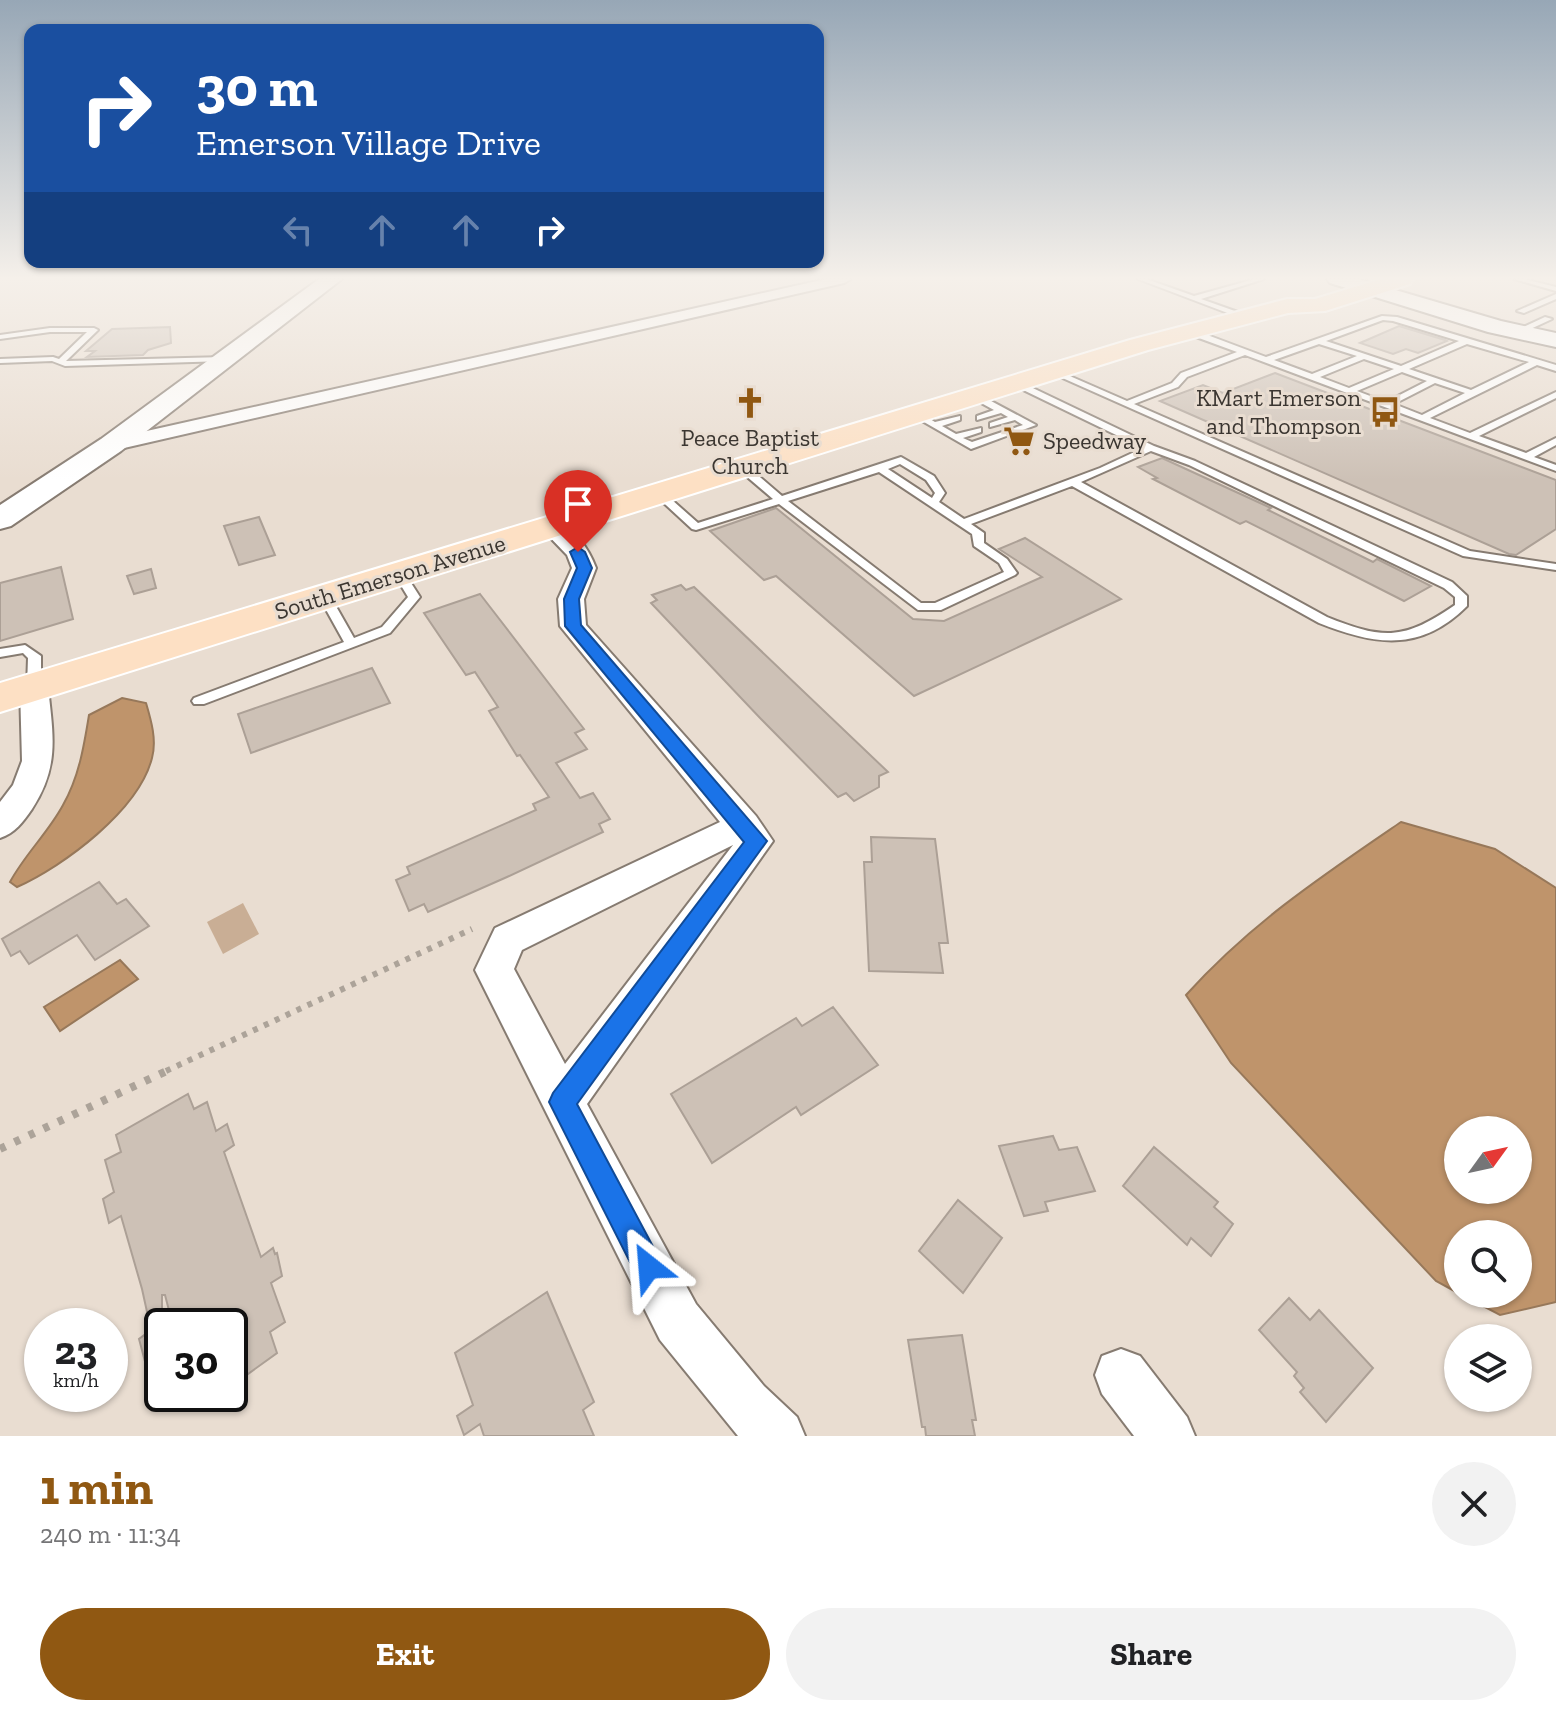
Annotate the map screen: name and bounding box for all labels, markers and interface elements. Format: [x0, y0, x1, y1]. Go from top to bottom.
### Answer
text: 30 m [196, 53, 318, 120]
icon: right [64, 56, 168, 160]
text: Emerson Village Drive [196, 121, 541, 164]
icon: left [276, 208, 320, 252]
icon: ahead [360, 208, 404, 252]
icon: ahead [444, 208, 488, 252]
icon: right [528, 208, 572, 252]
place label: KMart Emerson and Thompson [1196, 383, 1361, 440]
church icon: Peace Baptist Church [733, 386, 767, 420]
bus stop icon: KMart Emerson and Thompson [1368, 395, 1402, 429]
place label: Peace Baptist Church [681, 423, 819, 480]
supermarket icon: Speedway [1002, 424, 1036, 458]
place label: Speedway [1043, 426, 1147, 455]
pin [544, 470, 612, 552]
icon: arrive [556, 482, 600, 526]
street label: South Emerson Avenue [271, 528, 509, 625]
north arrow [1444, 1116, 1532, 1204]
map controls [1444, 1116, 1532, 1412]
button: search [1444, 1220, 1532, 1308]
position arrow [607, 1225, 691, 1309]
speed limit sign: 30 [144, 1308, 248, 1412]
button: layers [1444, 1324, 1532, 1412]
text: 23 [55, 1326, 97, 1374]
text: km/h [53, 1368, 99, 1392]
text: 1 min [40, 1459, 153, 1516]
button: close [1432, 1462, 1516, 1546]
text: 240 m · 11:34 [40, 1518, 181, 1550]
button: Exit [40, 1608, 770, 1700]
button: Share [786, 1608, 1516, 1700]

